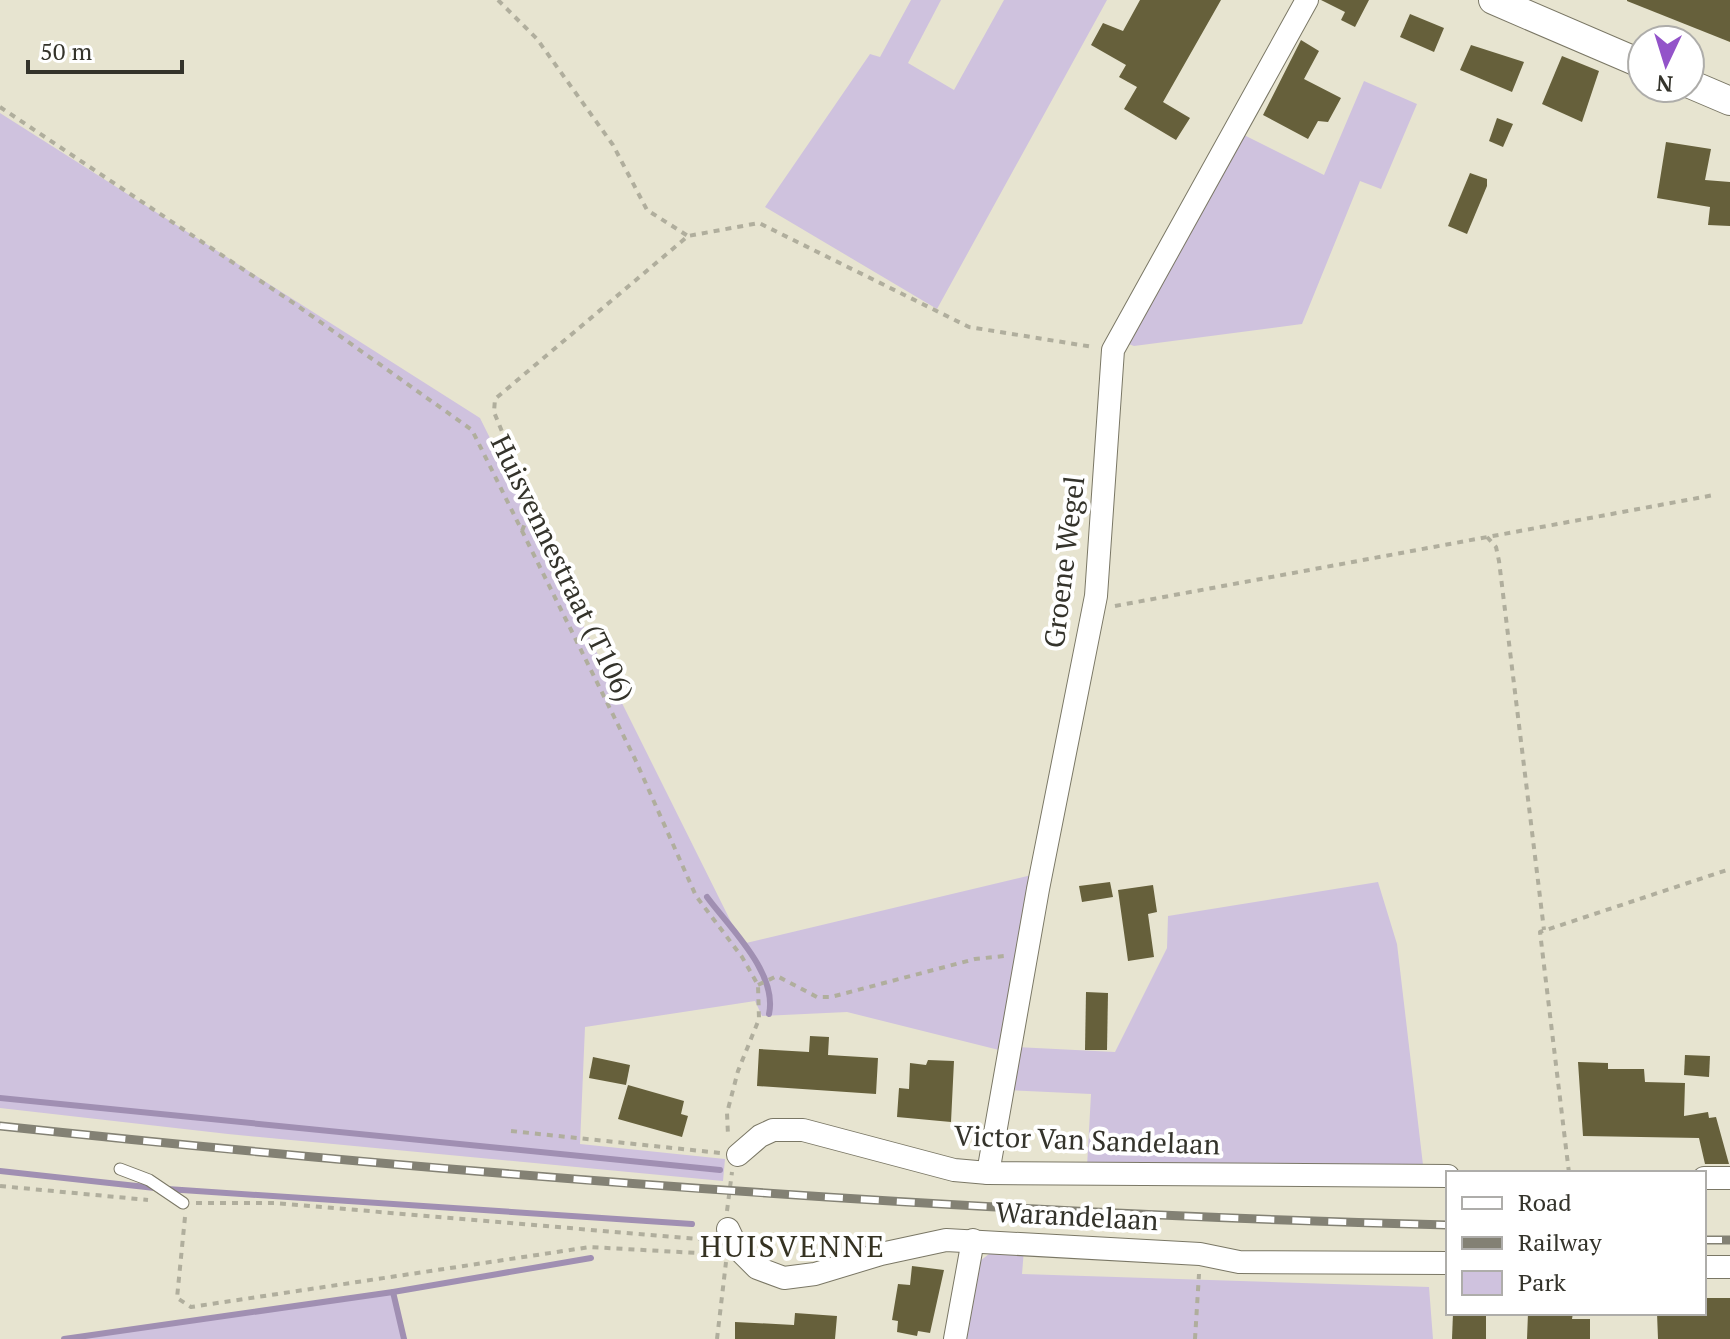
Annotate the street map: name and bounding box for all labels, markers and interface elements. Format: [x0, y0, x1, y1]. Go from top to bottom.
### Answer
scale bar [28, 24, 182, 74]
north arrow [1626, 24, 1706, 104]
text: 50 m [40, 35, 92, 67]
text: N [1655, 69, 1674, 99]
street label: Huisvennestraat (T106) [483, 428, 644, 707]
street label: Groene Wegel [1035, 474, 1092, 650]
street label: Victor Van Sandelaan [953, 1116, 1221, 1163]
legend [1446, 1171, 1706, 1315]
text: Road [1518, 1186, 1572, 1218]
street label: Warandelaan [995, 1193, 1160, 1238]
district label: HUISVENNE [700, 1226, 886, 1266]
text: Railway [1518, 1226, 1602, 1258]
text: Park [1518, 1266, 1567, 1298]

